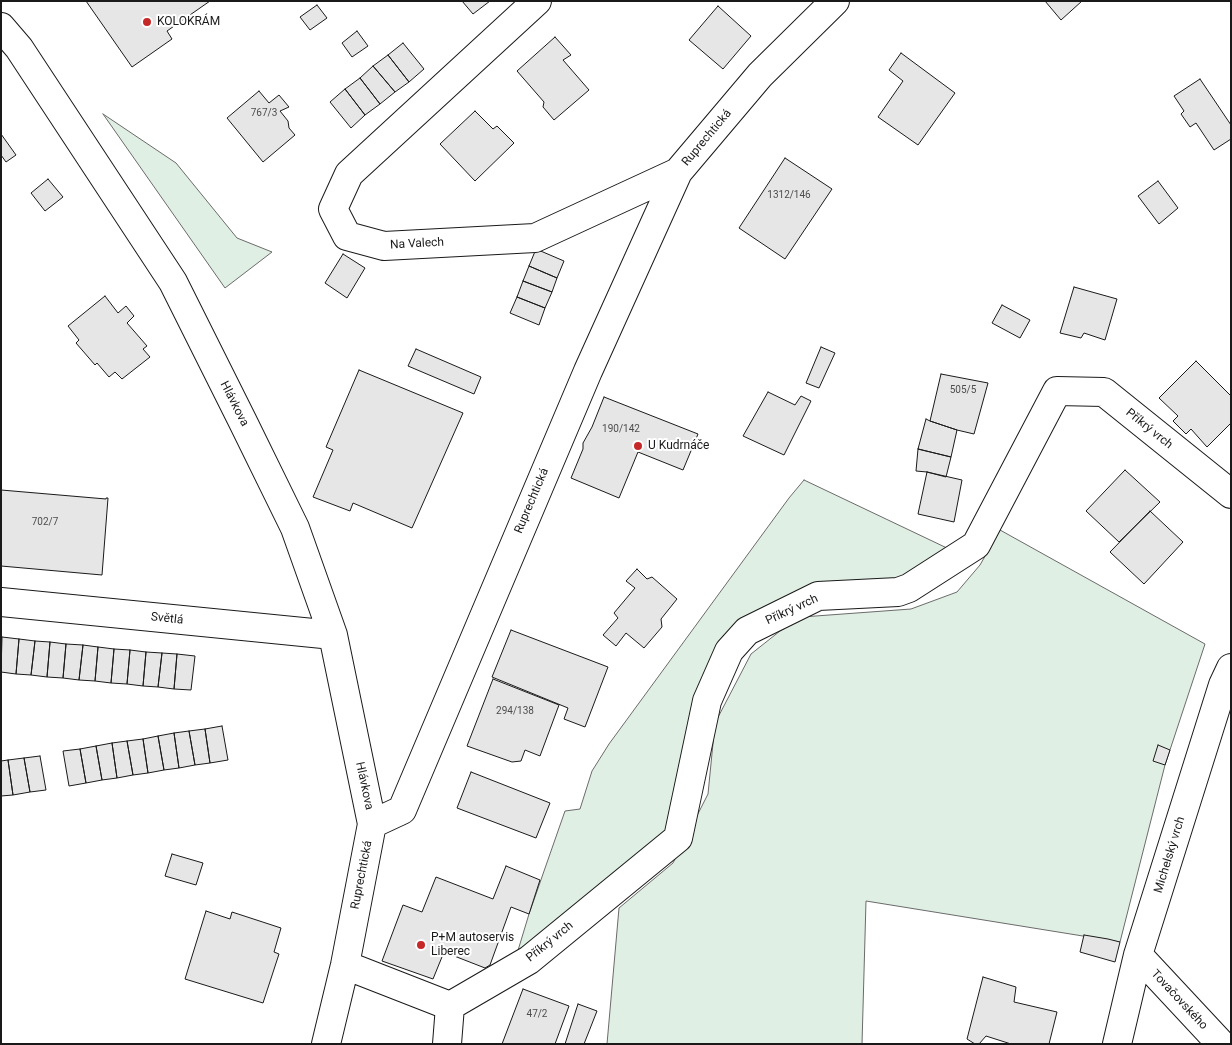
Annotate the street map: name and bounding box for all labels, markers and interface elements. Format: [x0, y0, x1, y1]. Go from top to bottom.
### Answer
place label: KOLOKRÁM [157, 15, 220, 29]
marker: KOLOKRÁM [141, 16, 153, 28]
house number: 767/3 [251, 107, 277, 119]
street label: Ruprechtická [679, 107, 735, 169]
house number: 1312/146 [767, 189, 811, 201]
street label: Na Valech [390, 235, 444, 253]
street label: Hlávkova [217, 379, 251, 429]
house number: 505/5 [950, 384, 976, 396]
street label: Příkrý vrch [1123, 406, 1175, 452]
house number: 190/142 [602, 423, 640, 435]
place label: U Kudrnáče [648, 439, 709, 453]
marker: U Kudrnáče [632, 440, 644, 452]
street label: Ruprechtická [512, 466, 552, 536]
house number: 702/7 [32, 516, 58, 528]
street label: Příkrý vrch [764, 592, 820, 628]
street label: Světlá [150, 610, 184, 628]
house number: 294/138 [496, 705, 534, 717]
street label: Hlávkova [352, 761, 376, 811]
street label: Michelský vrch [1152, 815, 1188, 895]
street label: Ruprechtická [348, 839, 376, 911]
street label: Příkrý vrch [524, 919, 576, 965]
place label: P+M autoservis Liberec [431, 931, 514, 959]
marker: P+M autoservis Liberec [415, 939, 427, 951]
street label: Tovačovského [1148, 967, 1210, 1033]
house number: 47/2 [527, 1008, 547, 1020]

